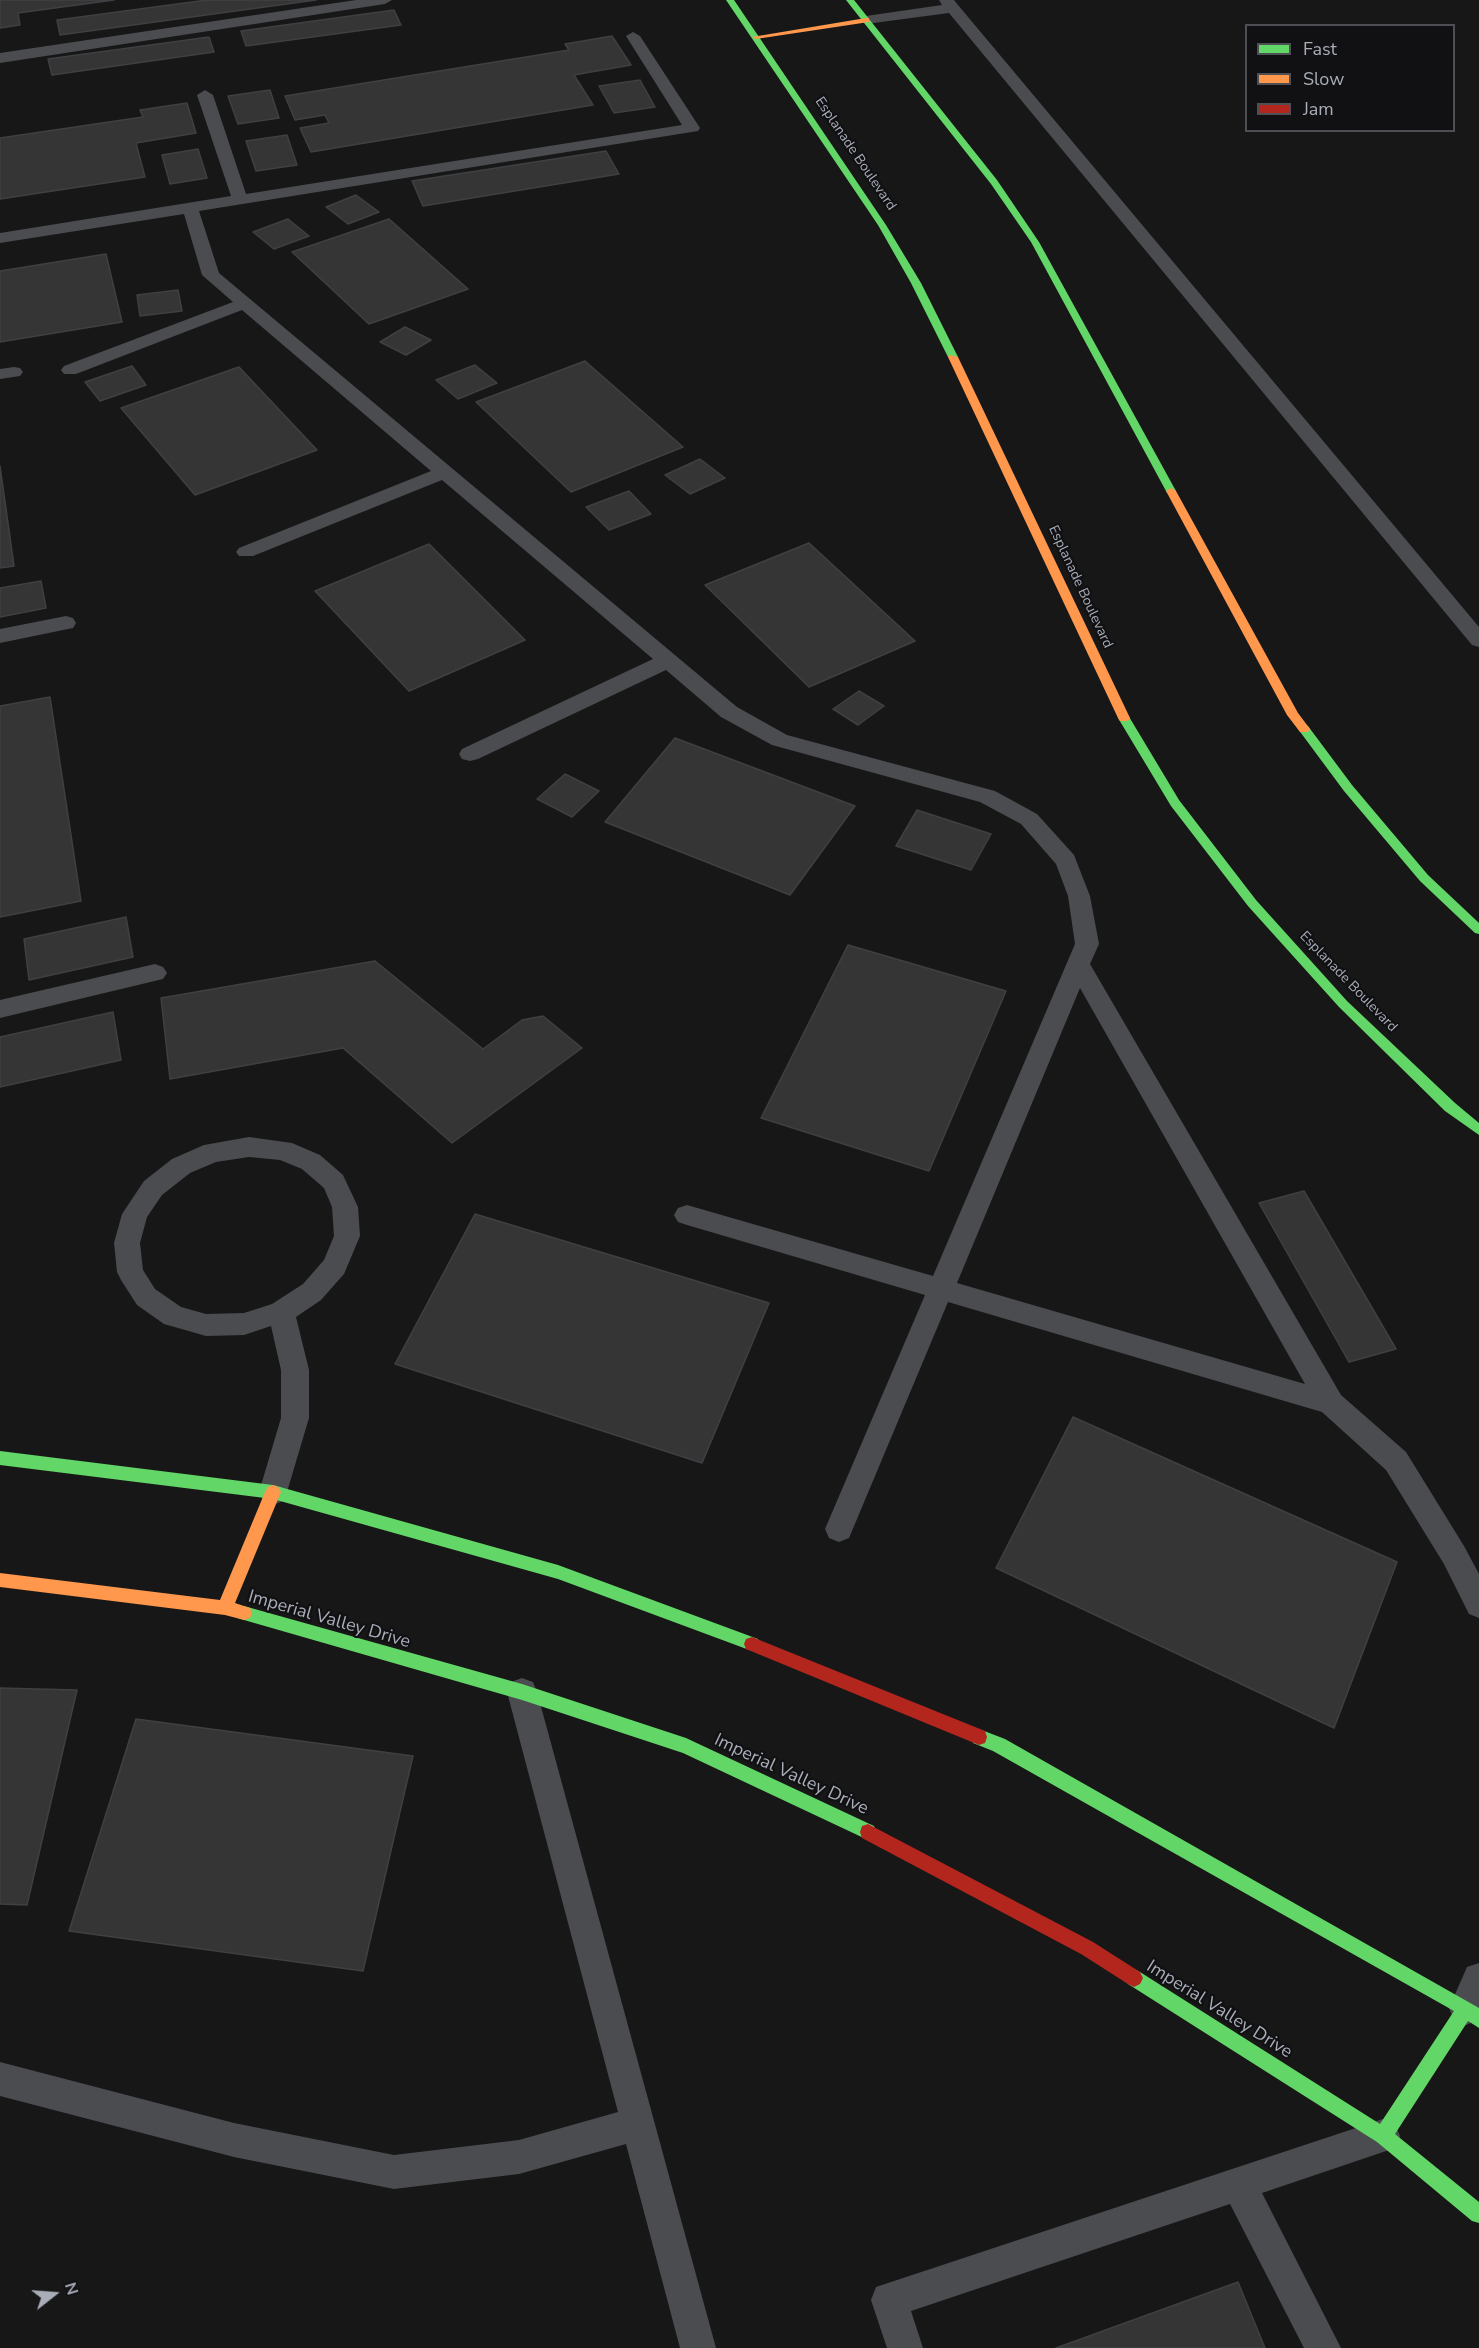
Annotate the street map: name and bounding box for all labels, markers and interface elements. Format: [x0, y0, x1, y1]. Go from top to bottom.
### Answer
legend [1245, 24, 1455, 132]
text: Fast [1303, 37, 1337, 61]
text: Slow [1303, 67, 1344, 91]
street label: Esplanade Boulevard [811, 94, 899, 214]
text: Jam [1303, 97, 1334, 121]
street label: Esplanade Boulevard [1044, 523, 1116, 651]
street label: Esplanade Boulevard [1296, 928, 1400, 1036]
street label: Imperial Valley Drive [245, 1587, 413, 1653]
street label: Imperial Valley Drive [710, 1730, 872, 1820]
street label: Imperial Valley Drive [1142, 1956, 1296, 2064]
north arrow [24, 2264, 84, 2324]
text: N [59, 2280, 83, 2298]

